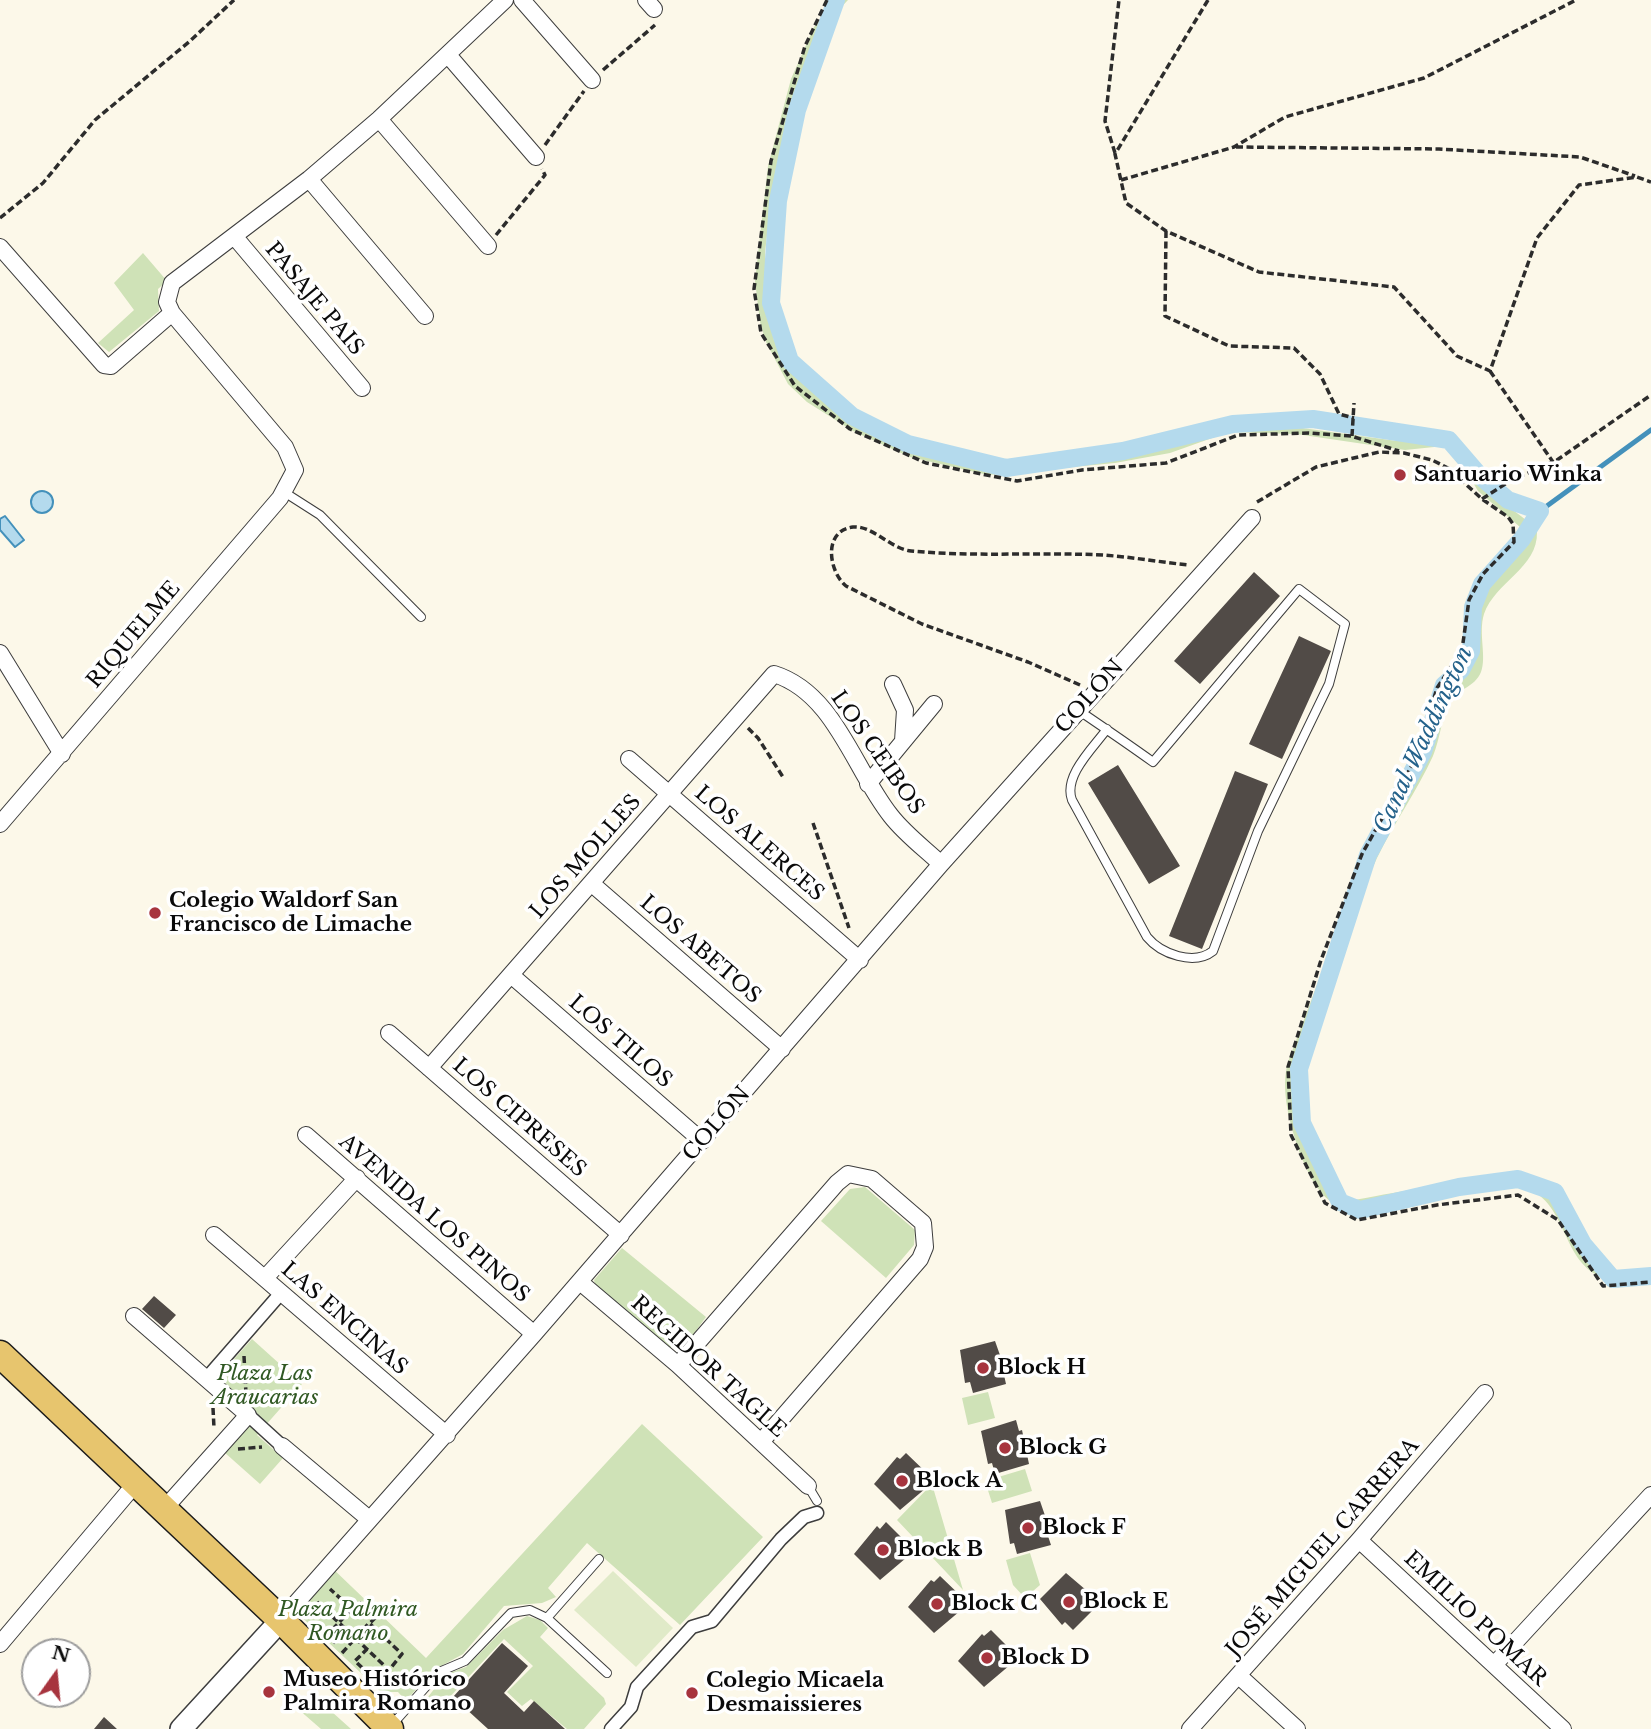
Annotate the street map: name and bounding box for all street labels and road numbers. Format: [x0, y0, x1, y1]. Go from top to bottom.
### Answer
street label: PASAJE PAIS [259, 237, 369, 361]
street label: RIQUELME [82, 577, 186, 693]
street label: COLÓN [1050, 655, 1130, 739]
street label: LOS CEIBOS [825, 686, 929, 820]
street label: LOS ALERCES [689, 781, 829, 907]
street label: LOS MOLLES [525, 790, 647, 924]
street label: LOS ABETOS [634, 891, 766, 1009]
street label: LOS TILOS [563, 990, 677, 1094]
street label: LOS CIPRESES [447, 1053, 591, 1183]
street label: COLÓN [678, 1082, 756, 1166]
street label: AVENIDA LOS PINOS [334, 1129, 534, 1309]
street label: LAS ENCINAS [276, 1257, 412, 1381]
street label: REGIDOR TAGLE [625, 1291, 791, 1443]
street label: JOSÉ MIGUEL CARRERA [1221, 1434, 1425, 1662]
street label: EMILIO POMAR [1398, 1546, 1552, 1692]

